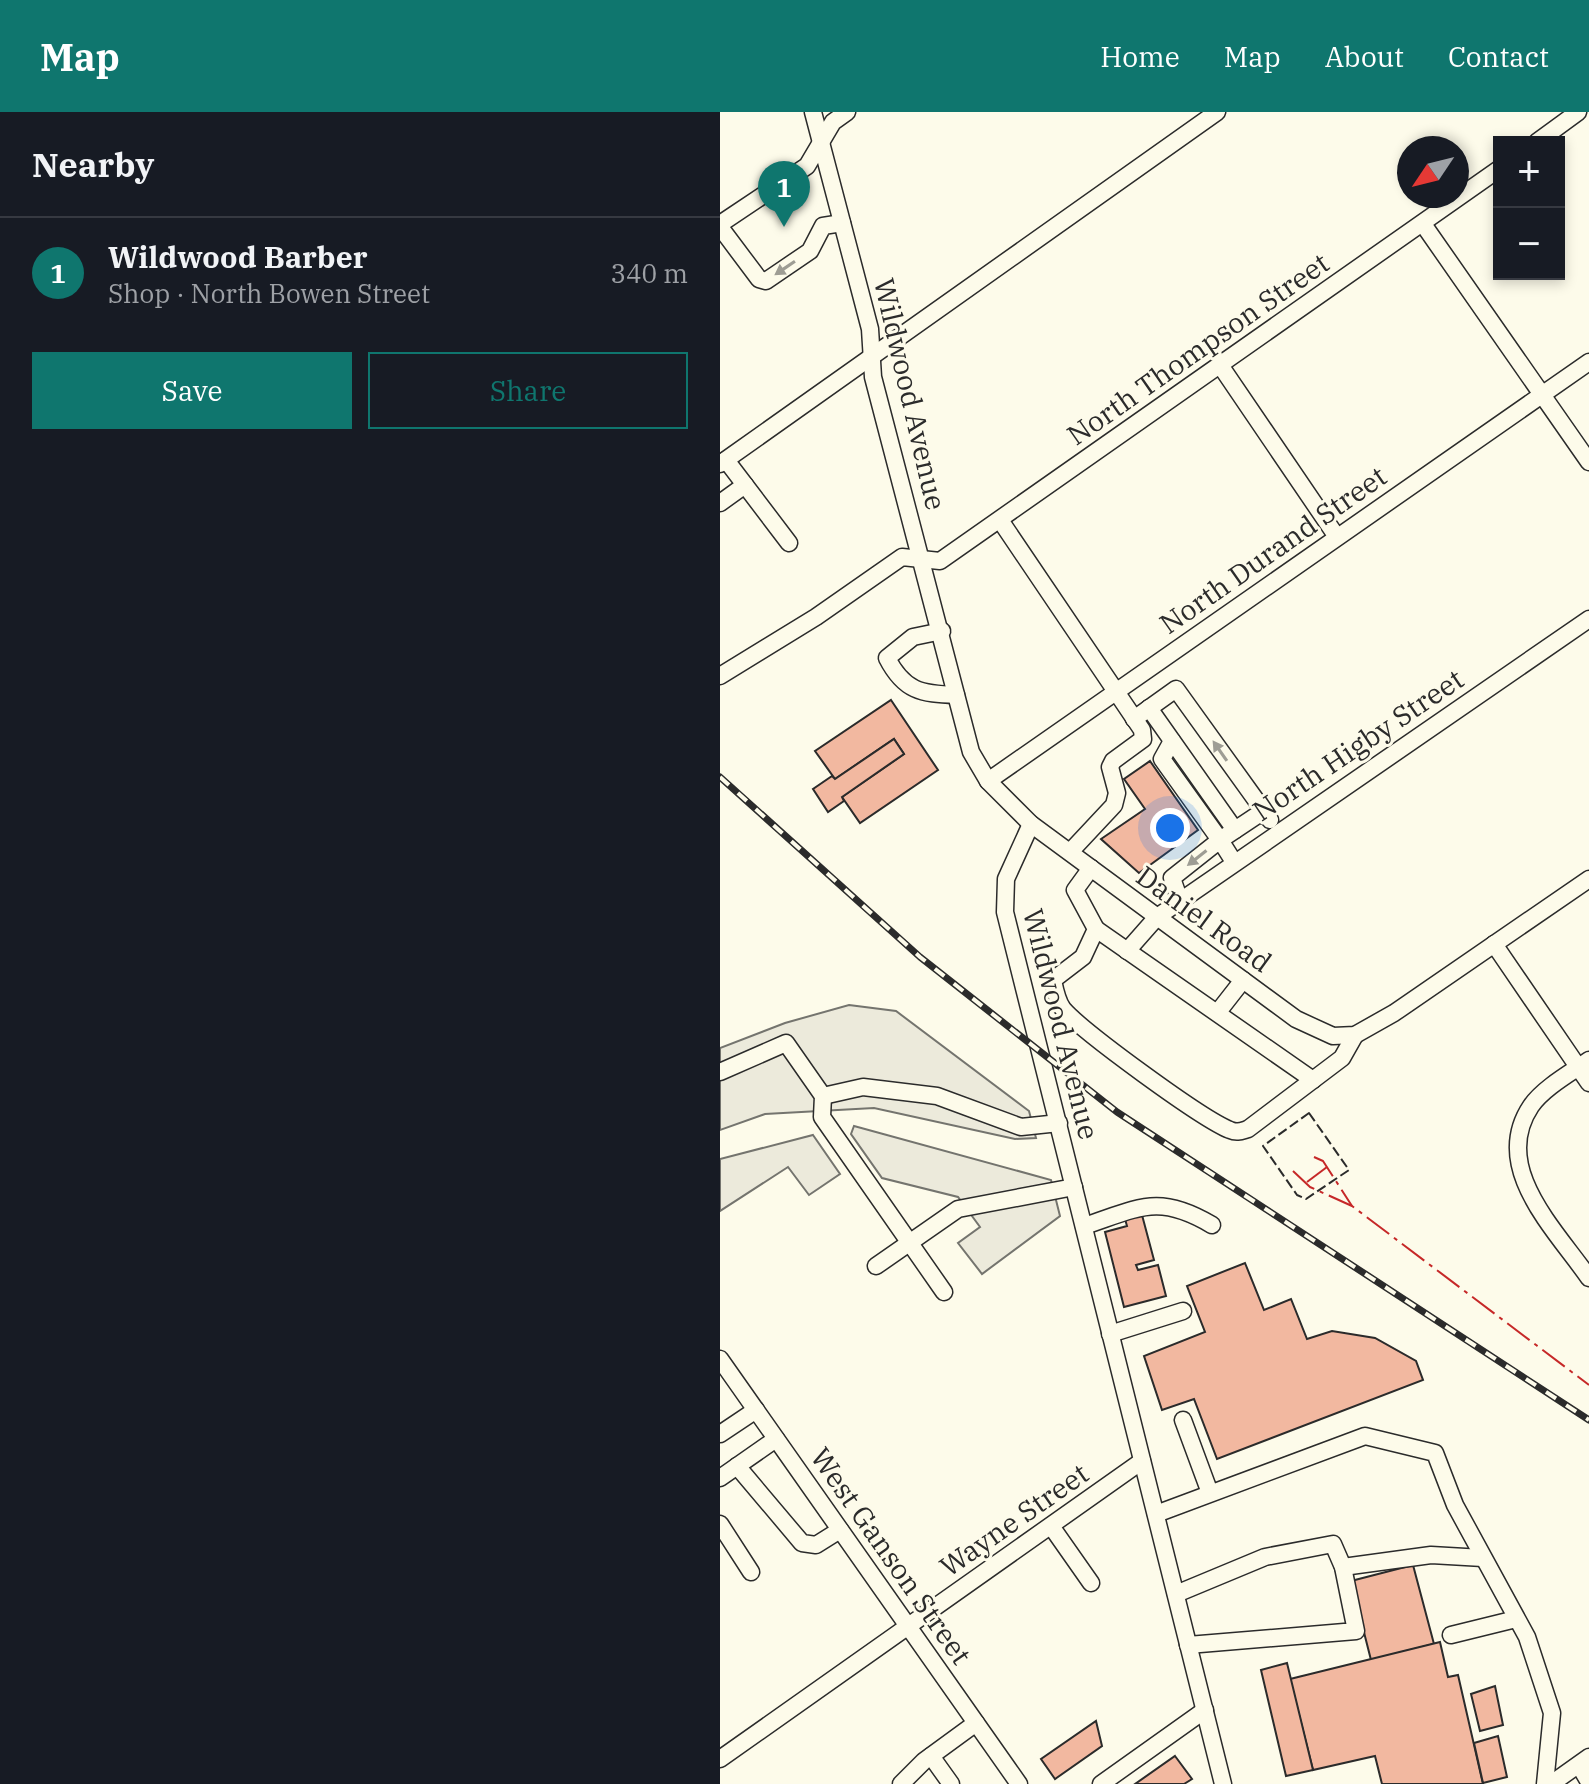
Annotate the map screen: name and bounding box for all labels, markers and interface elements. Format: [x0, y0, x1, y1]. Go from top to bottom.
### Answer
text: Map [40, 32, 120, 81]
text: Home [1100, 38, 1180, 75]
text: Map [1224, 38, 1281, 75]
text: About [1325, 38, 1404, 75]
text: Contact [1448, 38, 1549, 75]
north arrow [1397, 136, 1469, 208]
map controls [1493, 136, 1565, 280]
button: + [1493, 136, 1565, 208]
text: Nearby [32, 142, 154, 186]
pin: 1 [758, 161, 810, 227]
button: − [1493, 208, 1565, 280]
text: Wildwood Barber [108, 237, 368, 276]
street label: North Thompson Street [1059, 244, 1336, 453]
text: 1 [50, 256, 66, 290]
text: 340 m [610, 256, 688, 290]
one-way arrow [775, 260, 796, 275]
street label: Wildwood Avenue [866, 274, 955, 513]
text: Shop · North Bowen Street [108, 276, 430, 310]
button: Save [32, 352, 352, 429]
button: Share [368, 352, 688, 429]
street label: North Durand Street [1152, 457, 1394, 642]
street label: North Higby Street [1245, 660, 1470, 829]
one-way arrow [1213, 740, 1228, 761]
your location [1150, 808, 1190, 848]
one-way arrow [1187, 849, 1207, 866]
street label: Daniel Road [1129, 857, 1279, 980]
street label: Wildwood Avenue [1015, 905, 1108, 1143]
street label: West Ganson Street [803, 1440, 980, 1672]
street label: Wayne Street [932, 1455, 1095, 1584]

